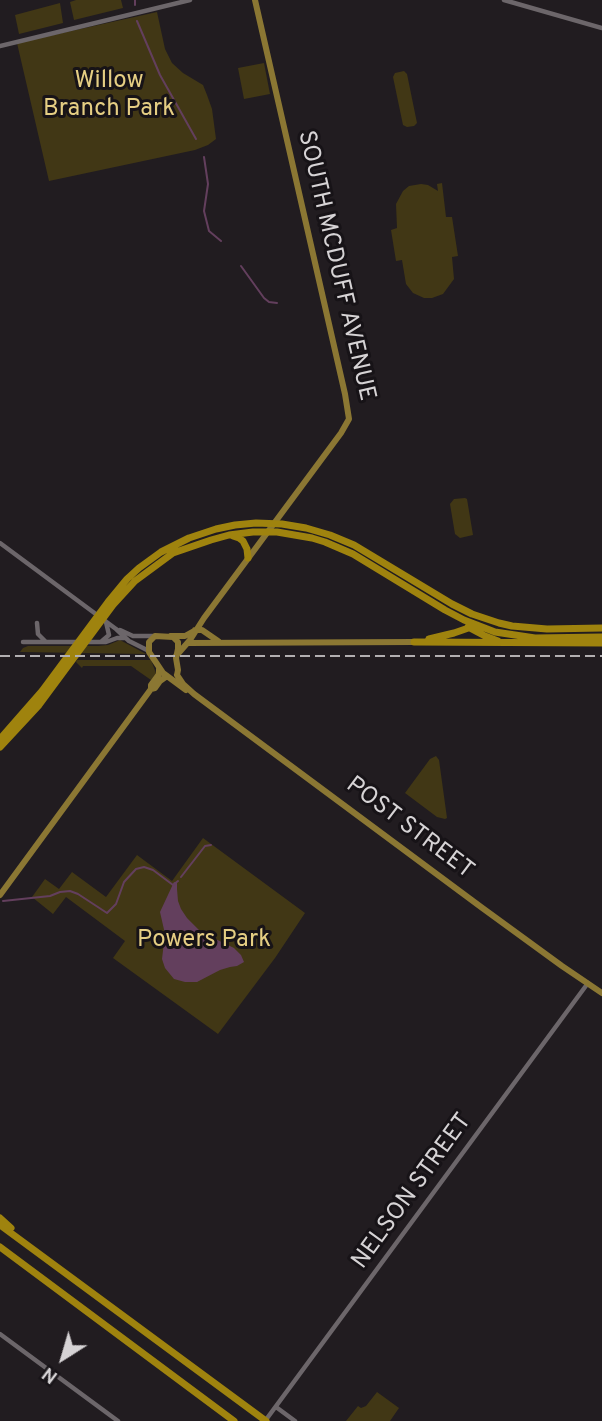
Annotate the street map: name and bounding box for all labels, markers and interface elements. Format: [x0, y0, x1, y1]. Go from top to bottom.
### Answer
park label: Willow Branch Park [43, 68, 175, 124]
street label: SOUTH MCDUFF AVENUE [290, 128, 380, 404]
street label: POST STREET [339, 772, 479, 886]
park label: Powers Park [137, 927, 271, 955]
street label: NELSON STREET [347, 1109, 479, 1275]
north arrow [28, 1323, 98, 1393]
text: N [38, 1361, 63, 1388]

